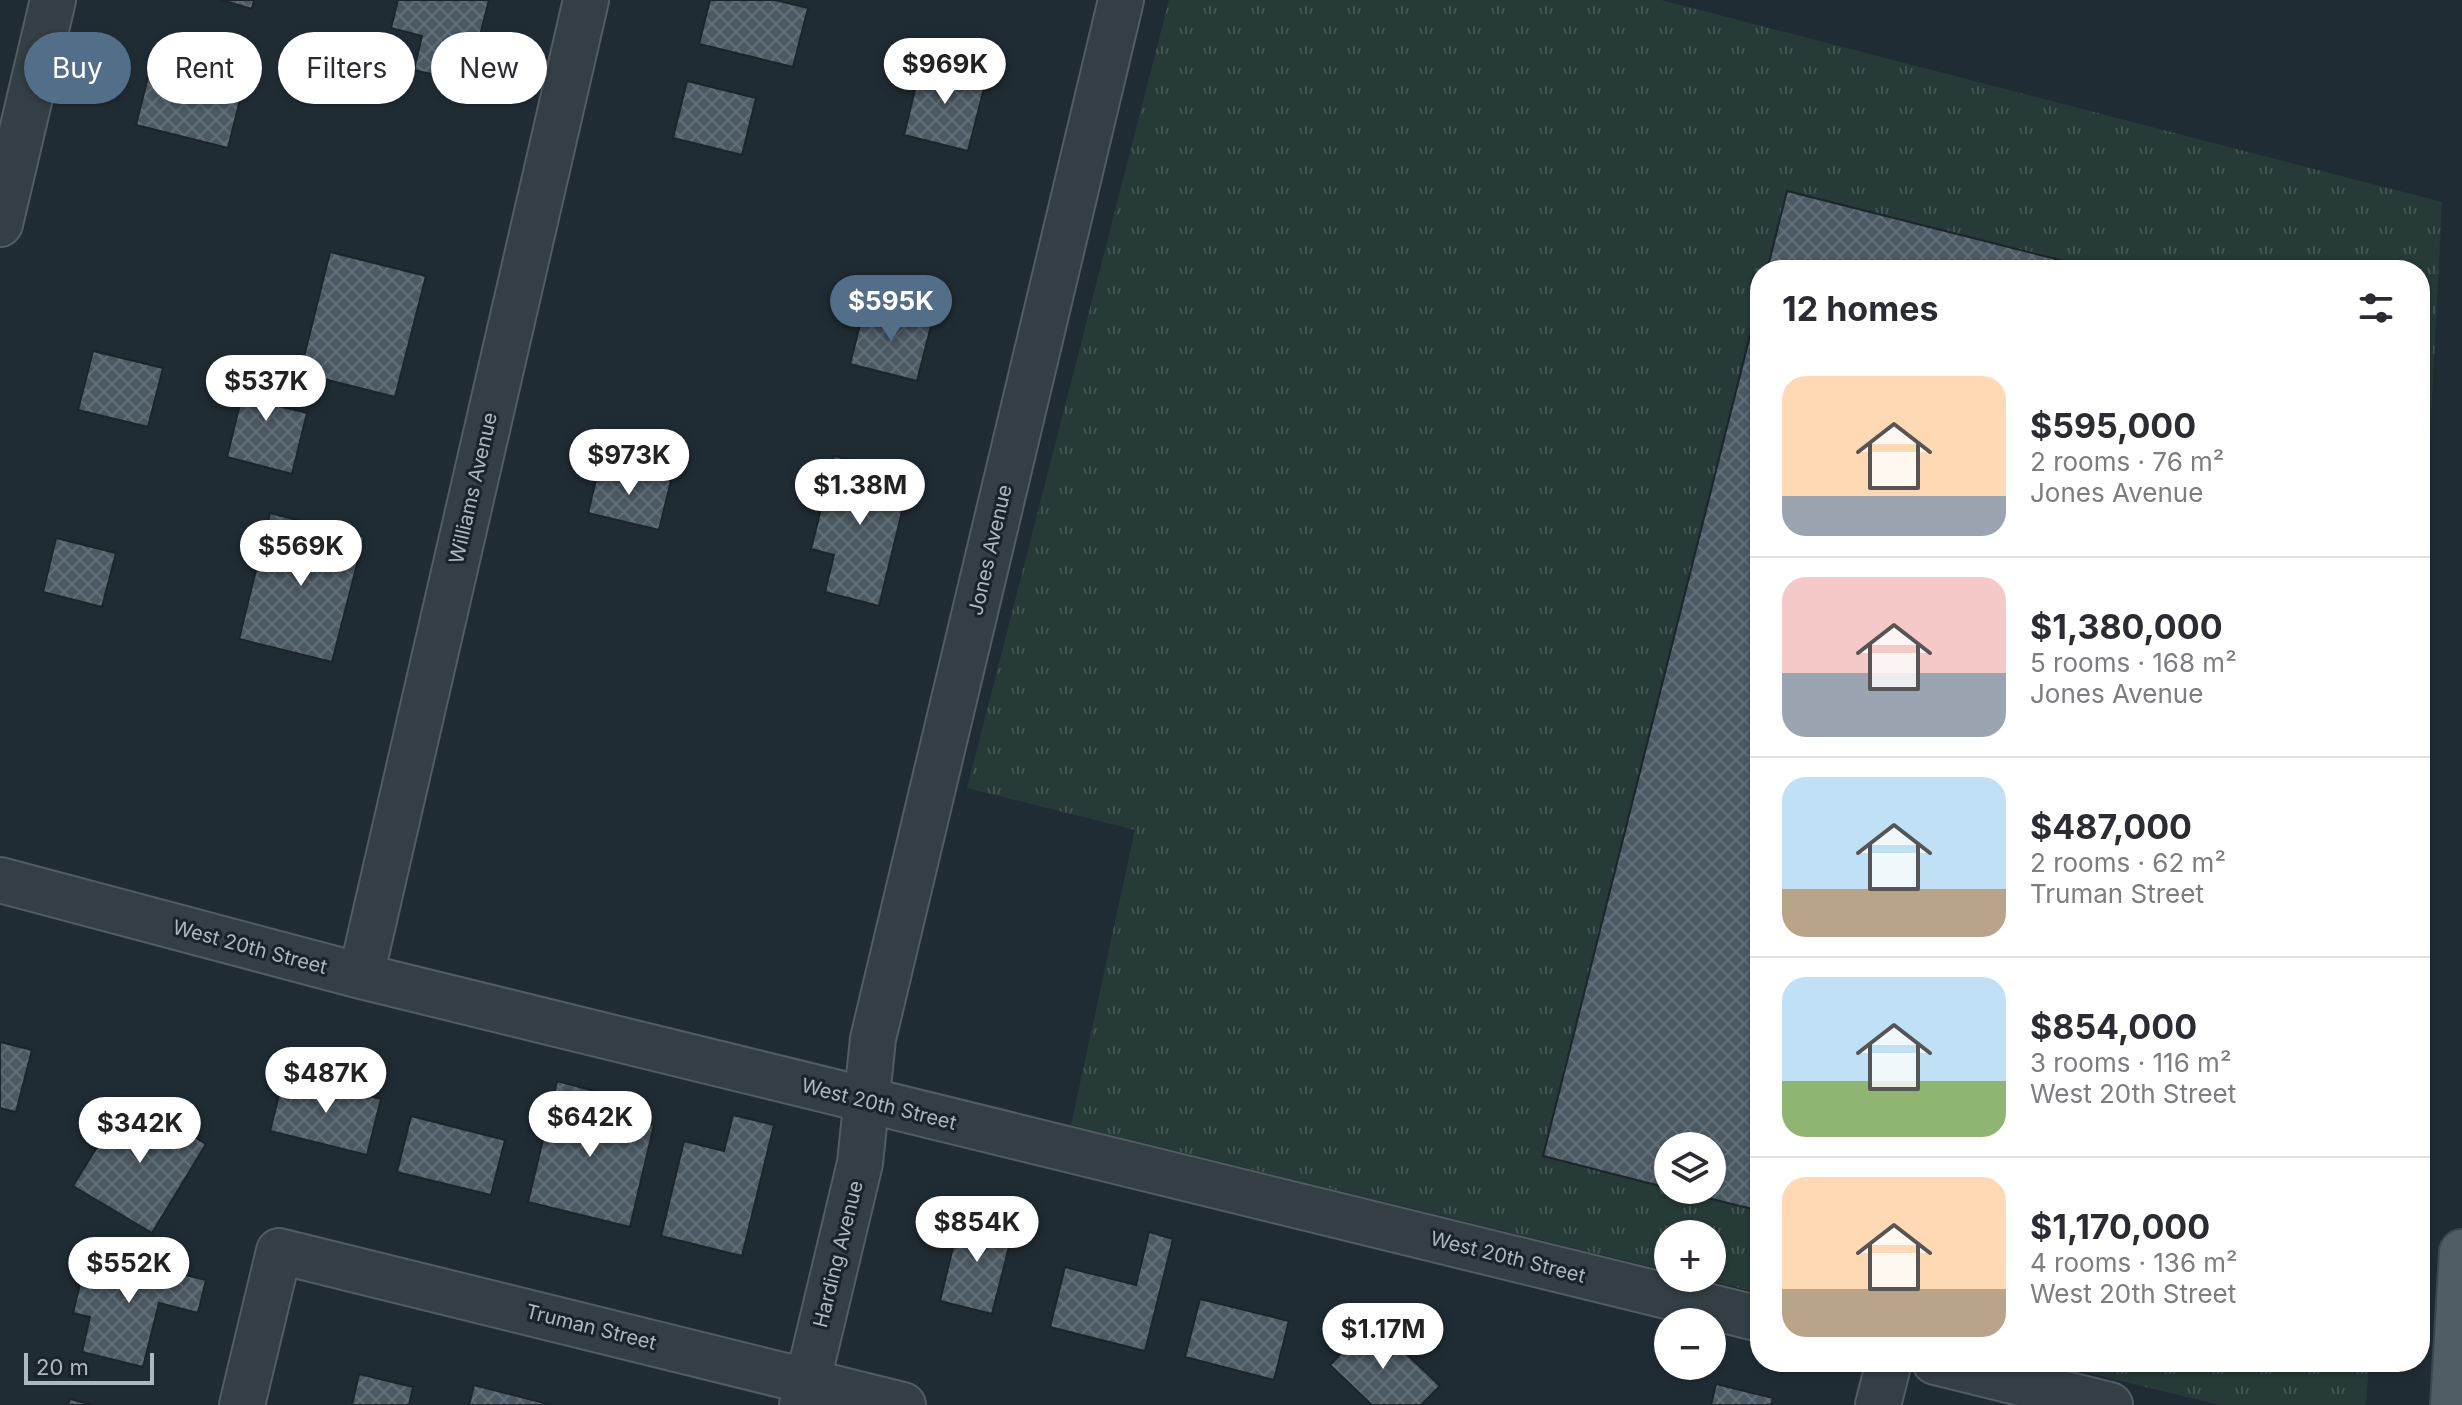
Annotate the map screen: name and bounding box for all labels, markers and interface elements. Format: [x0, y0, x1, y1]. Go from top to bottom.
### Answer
chip: Buy [24, 32, 131, 104]
chip: Rent [147, 32, 262, 104]
chip: Filters [278, 32, 415, 104]
chip: New [431, 32, 547, 104]
pin: $969K [889, 38, 1001, 106]
text: $969K [902, 48, 988, 79]
pin: $595K [835, 275, 947, 343]
text: $595K [848, 285, 934, 316]
icon: filters [2354, 286, 2398, 330]
text: 12 homes [1782, 288, 1938, 329]
pin: $537K [210, 355, 322, 423]
text: $537K [224, 365, 308, 396]
text: $595,000 [2030, 405, 2196, 446]
icon: home [1846, 408, 1942, 504]
street label: Williams Avenue [444, 410, 502, 566]
pin: $973K [573, 429, 685, 497]
text: $973K [587, 439, 671, 470]
text: 2 rooms · 76 m² [2030, 446, 2224, 477]
pin: $1.38M [795, 459, 925, 527]
text: $1.38M [813, 469, 907, 500]
text: Jones Avenue [2030, 477, 2203, 508]
street label: Jones Avenue [963, 482, 1017, 618]
pin: $569K [245, 520, 357, 588]
text: $569K [258, 530, 344, 561]
text: $1,380,000 [2030, 606, 2223, 647]
icon: home [1846, 609, 1942, 705]
text: 5 rooms · 168 m² [2030, 647, 2237, 678]
text: Jones Avenue [2030, 678, 2203, 709]
text: $487,000 [2030, 806, 2192, 847]
icon: home [1846, 809, 1942, 905]
text: 2 rooms · 62 m² [2030, 847, 2226, 878]
text: Truman Street [2030, 878, 2204, 909]
street label: West 20th Street [170, 915, 330, 979]
text: $854,000 [2030, 1006, 2197, 1047]
icon: home [1846, 1009, 1942, 1105]
pin: $487K [270, 1047, 382, 1115]
text: 3 rooms · 116 m² [2030, 1047, 2231, 1078]
text: $487K [283, 1057, 369, 1088]
street label: West 20th Street [799, 1073, 959, 1135]
text: West 20th Street [2030, 1078, 2236, 1109]
pin: $642K [534, 1091, 646, 1159]
pin: $342K [84, 1097, 196, 1165]
text: $642K [547, 1101, 633, 1132]
text: $342K [97, 1107, 183, 1138]
map controls [1654, 1132, 1726, 1380]
button: layers [1654, 1132, 1726, 1204]
street label: Harding Avenue [808, 1178, 868, 1330]
pin: $854K [921, 1196, 1033, 1264]
text: $854K [934, 1206, 1020, 1237]
text: $1,170,000 [2030, 1206, 2210, 1247]
icon: home [1846, 1209, 1942, 1305]
button: + [1654, 1220, 1726, 1292]
street label: West 20th Street [1428, 1226, 1588, 1288]
pin: $552K [73, 1237, 185, 1305]
text: $552K [86, 1247, 172, 1278]
text: 4 rooms · 136 m² [2030, 1247, 2238, 1278]
text: West 20th Street [2030, 1278, 2236, 1309]
street label: Truman Street [523, 1299, 659, 1355]
pin: $1.17M [1318, 1303, 1448, 1371]
button: − [1654, 1308, 1726, 1380]
text: $1.17M [1340, 1313, 1426, 1344]
scale bar [24, 1349, 154, 1385]
text: 20 m [36, 1354, 89, 1380]

